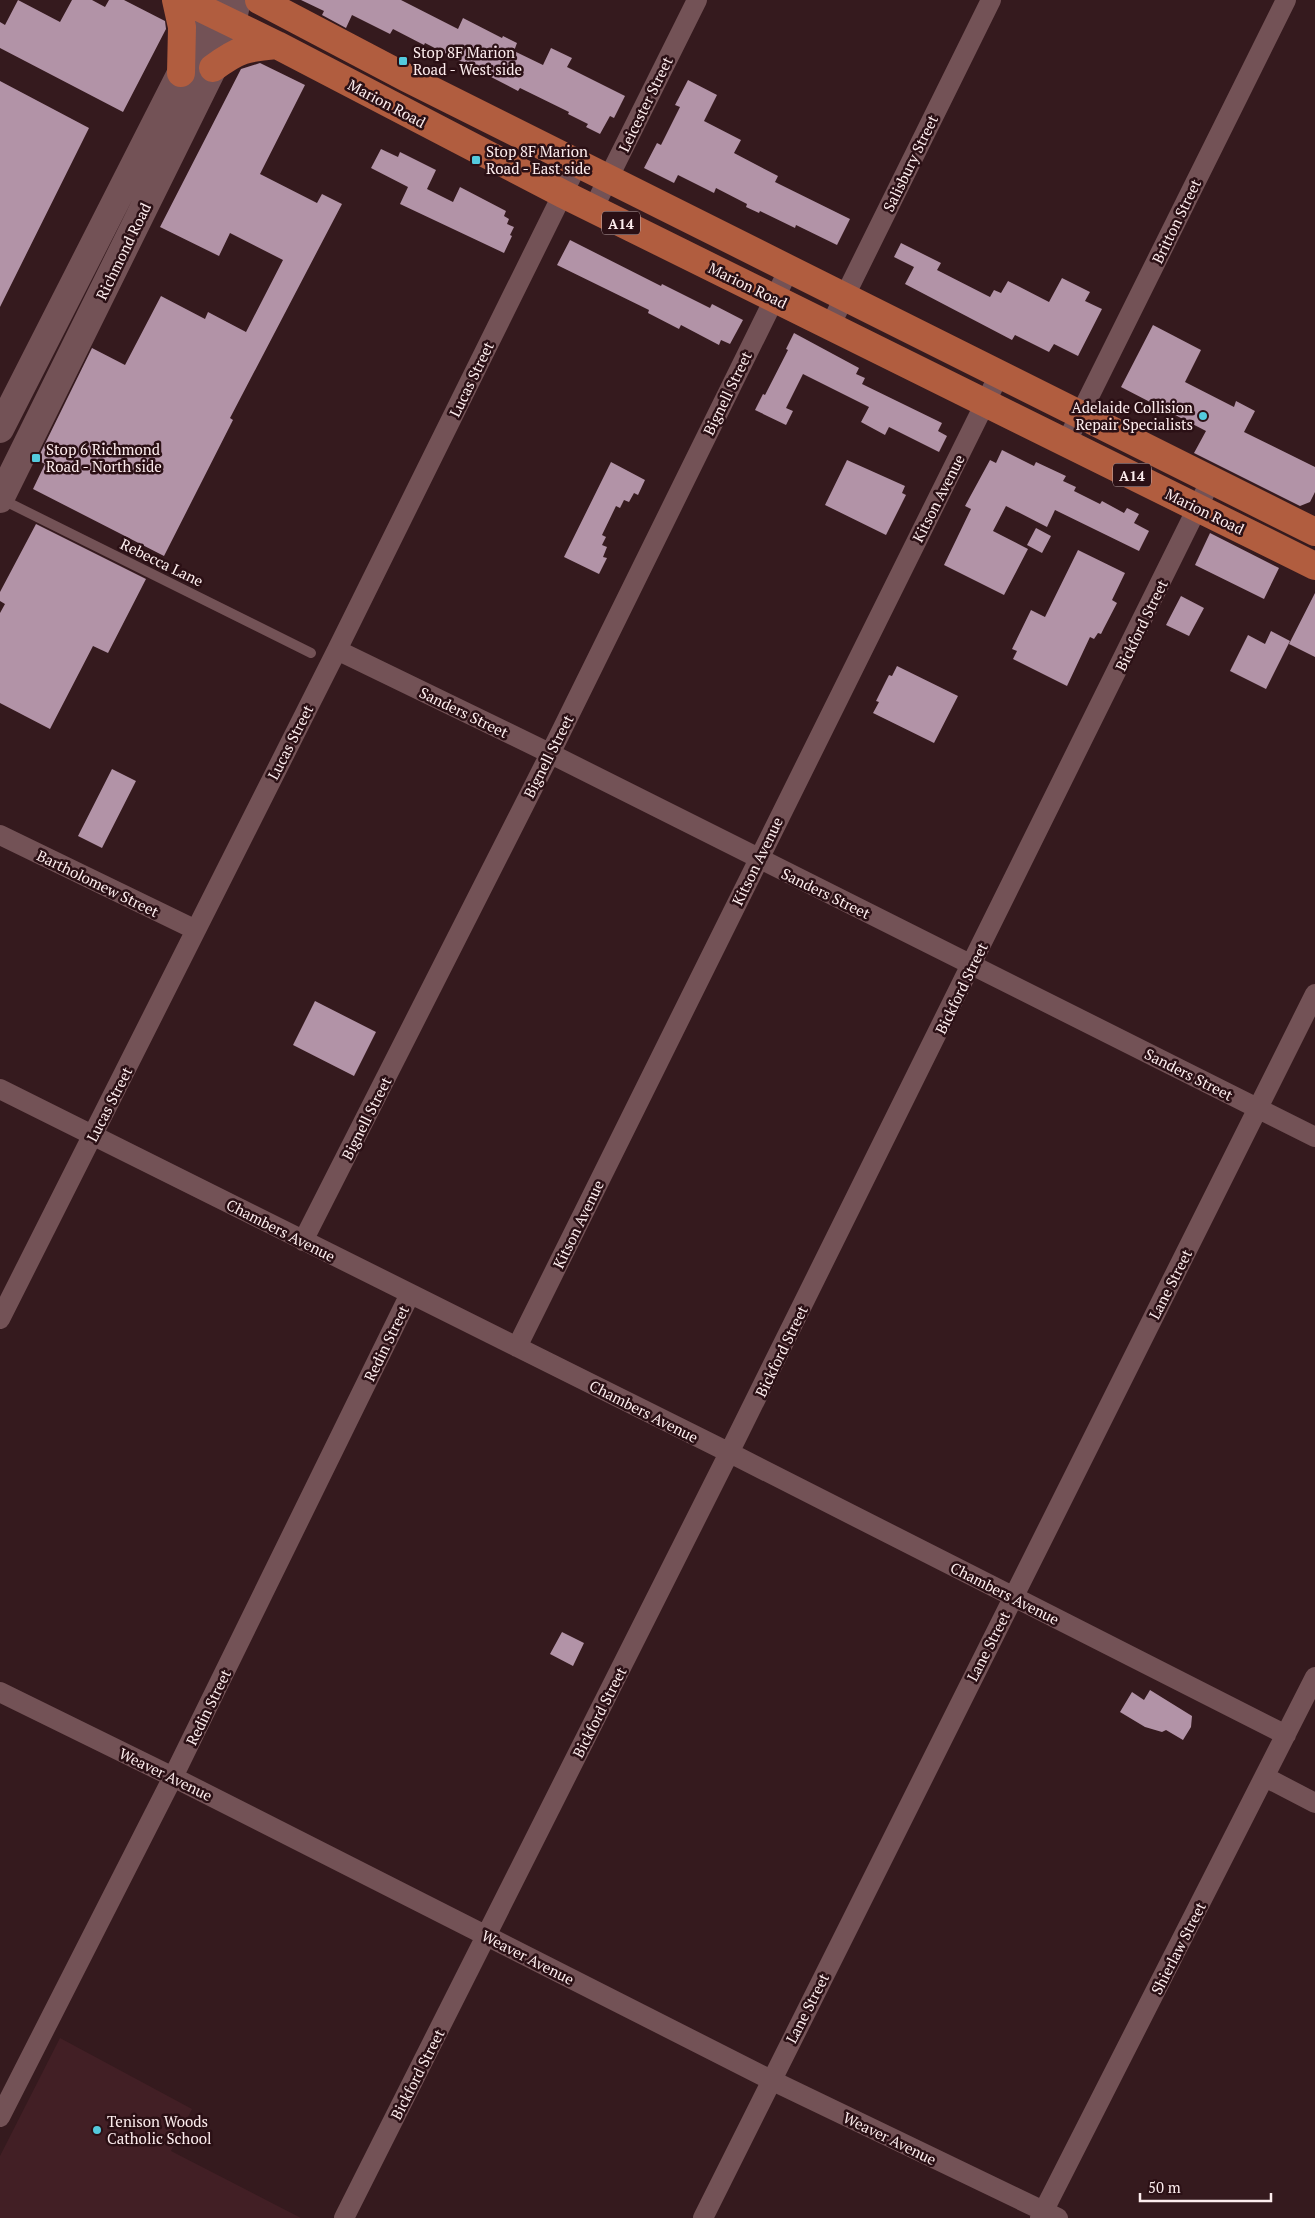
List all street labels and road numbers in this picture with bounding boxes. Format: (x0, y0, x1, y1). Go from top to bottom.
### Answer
street label: Leicester Street (613, 53, 677, 155)
street label: Marion Road (345, 74, 429, 132)
street label: Salisbury Street (878, 111, 942, 215)
street label: Britton Street (1147, 175, 1205, 267)
street label: Richmond Road (91, 199, 155, 303)
road number: A14 (602, 212, 640, 234)
street label: Marion Road (705, 257, 791, 313)
street label: Lucas Street (444, 338, 498, 420)
street label: Bignell Street (698, 347, 756, 438)
street label: Kitson Avenue (907, 451, 969, 545)
road number: A14 (1113, 464, 1151, 486)
street label: Marion Road (1162, 483, 1248, 539)
street label: Rebecca Lane (117, 533, 207, 591)
street label: Bickford Street (1110, 576, 1172, 674)
street label: Sanders Street (416, 682, 512, 742)
street label: Lucas Street (263, 701, 318, 783)
street label: Bignell Street (518, 711, 578, 801)
street label: Kitson Avenue (727, 813, 787, 909)
street label: Bartholomew Street (34, 845, 163, 921)
street label: Sanders Street (778, 863, 874, 923)
street label: Bickford Street (930, 939, 992, 1037)
street label: Sanders Street (1142, 1043, 1237, 1105)
street label: Lucas Street (82, 1063, 137, 1145)
street label: Bignell Street (336, 1073, 396, 1163)
street label: Kitson Avenue (548, 1176, 608, 1272)
street label: Chambers Avenue (223, 1194, 339, 1266)
street label: Lane Street (1144, 1245, 1196, 1322)
street label: Redin Street (359, 1301, 413, 1384)
street label: Bickford Street (750, 1302, 812, 1400)
street label: Chambers Avenue (586, 1375, 702, 1447)
street label: Chambers Avenue (947, 1557, 1063, 1629)
street label: Lane Street (962, 1607, 1014, 1684)
street label: Bickford Street (568, 1663, 631, 1761)
street label: Redin Street (181, 1665, 235, 1748)
street label: Weaver Avenue (116, 1743, 216, 1805)
street label: Shierlaw Street (1146, 1898, 1210, 1998)
street label: Weaver Avenue (478, 1925, 578, 1989)
street label: Lane Street (781, 1969, 833, 2046)
street label: Bickford Street (386, 2025, 449, 2123)
street label: Weaver Avenue (840, 2107, 940, 2169)

